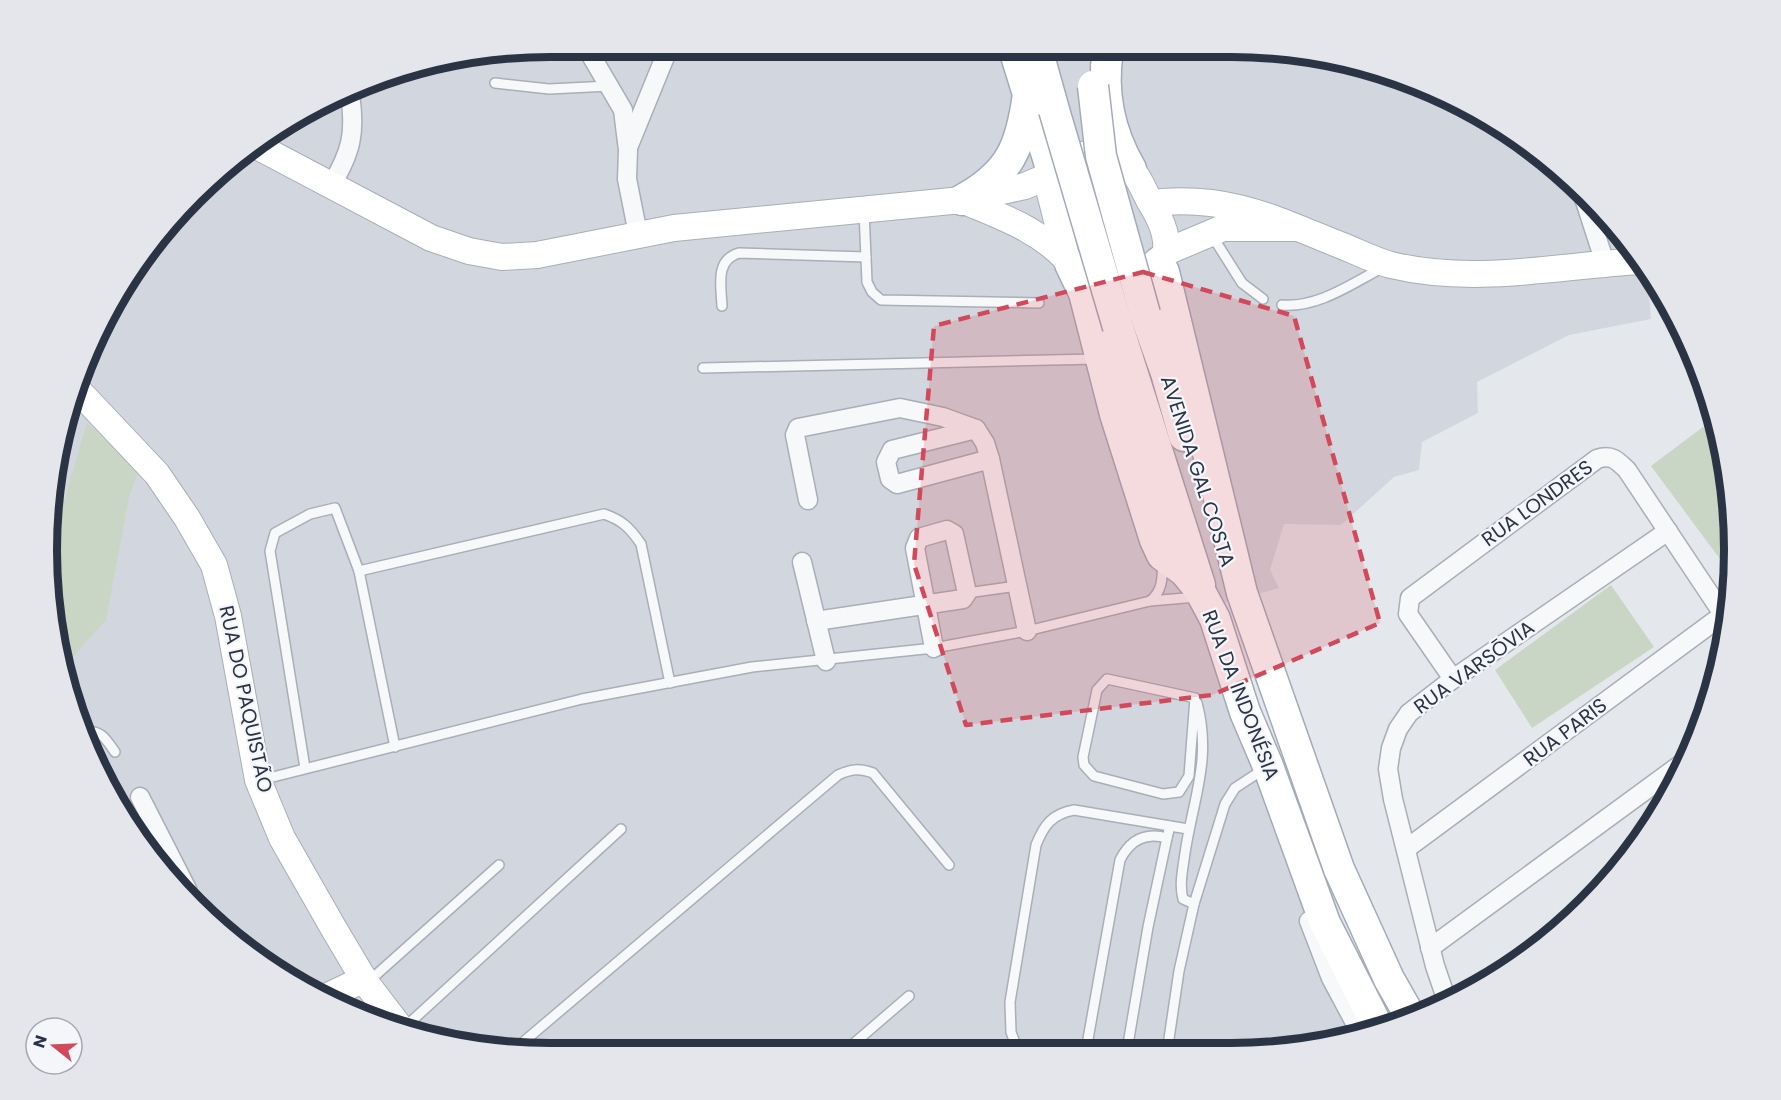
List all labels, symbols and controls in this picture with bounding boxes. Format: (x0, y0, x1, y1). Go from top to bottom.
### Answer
street label: AVENIDA GAL COSTA (1154, 372, 1242, 570)
street label: RUA LONDRES (1476, 453, 1598, 553)
street label: RUA DO PAQUISTÃO (212, 603, 280, 795)
street label: RUA DA INDONÉSIA (1196, 606, 1286, 784)
street label: RUA VARSŌVIA (1408, 614, 1540, 720)
street label: RUA PARIS (1517, 691, 1613, 773)
north arrow (24, 1016, 84, 1076)
text: N (27, 1032, 53, 1051)

